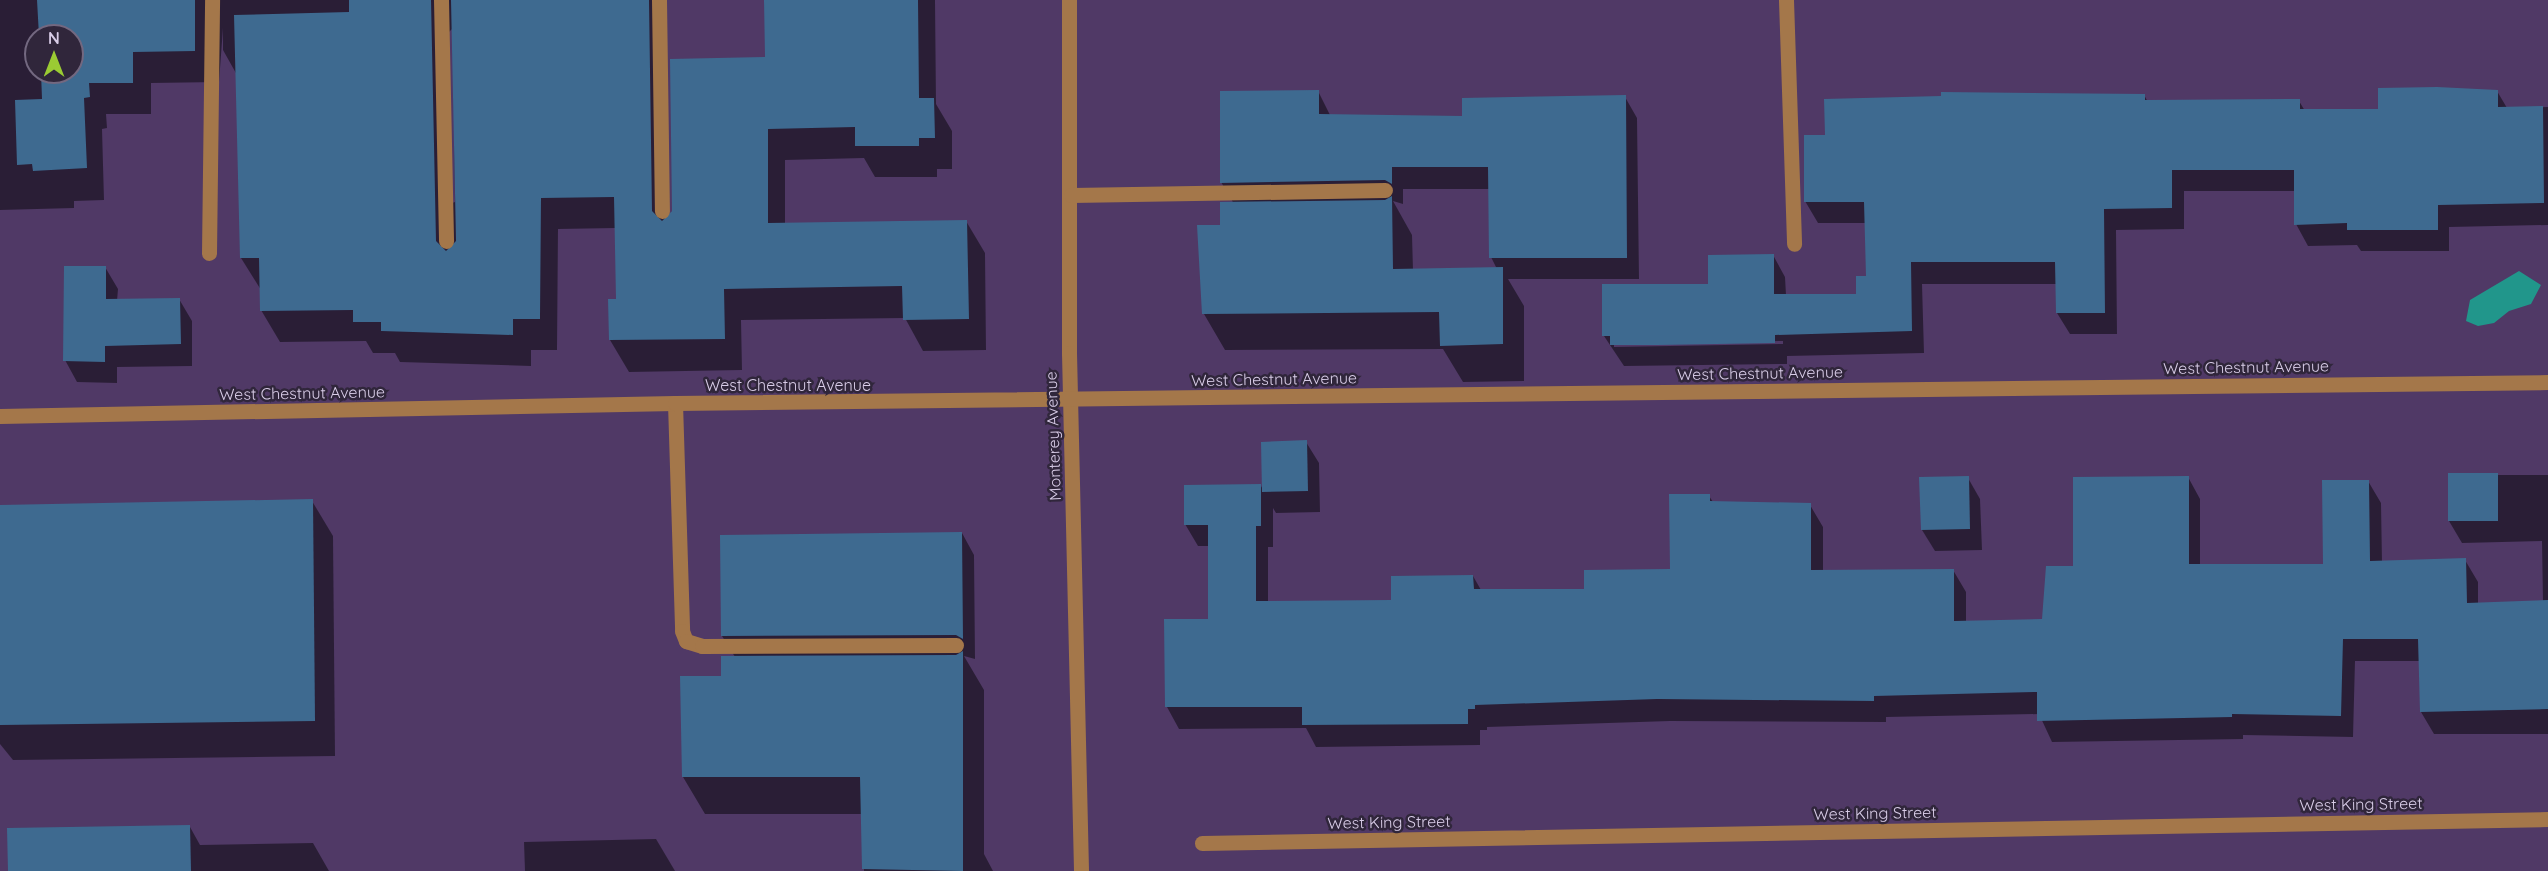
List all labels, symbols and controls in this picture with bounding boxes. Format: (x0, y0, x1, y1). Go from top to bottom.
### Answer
north arrow (24, 24, 84, 84)
text: N (48, 28, 60, 48)
street label: West Chestnut Avenue (2163, 356, 2329, 378)
street label: West Chestnut Avenue (1677, 362, 1843, 384)
street label: West Chestnut Avenue (1191, 368, 1357, 390)
street label: Monterey Avenue (1041, 371, 1065, 501)
street label: West Chestnut Avenue (705, 375, 871, 395)
street label: West Chestnut Avenue (219, 382, 385, 404)
street label: West King Street (2299, 793, 2423, 815)
street label: West King Street (1813, 802, 1937, 824)
street label: West King Street (1327, 811, 1451, 833)

